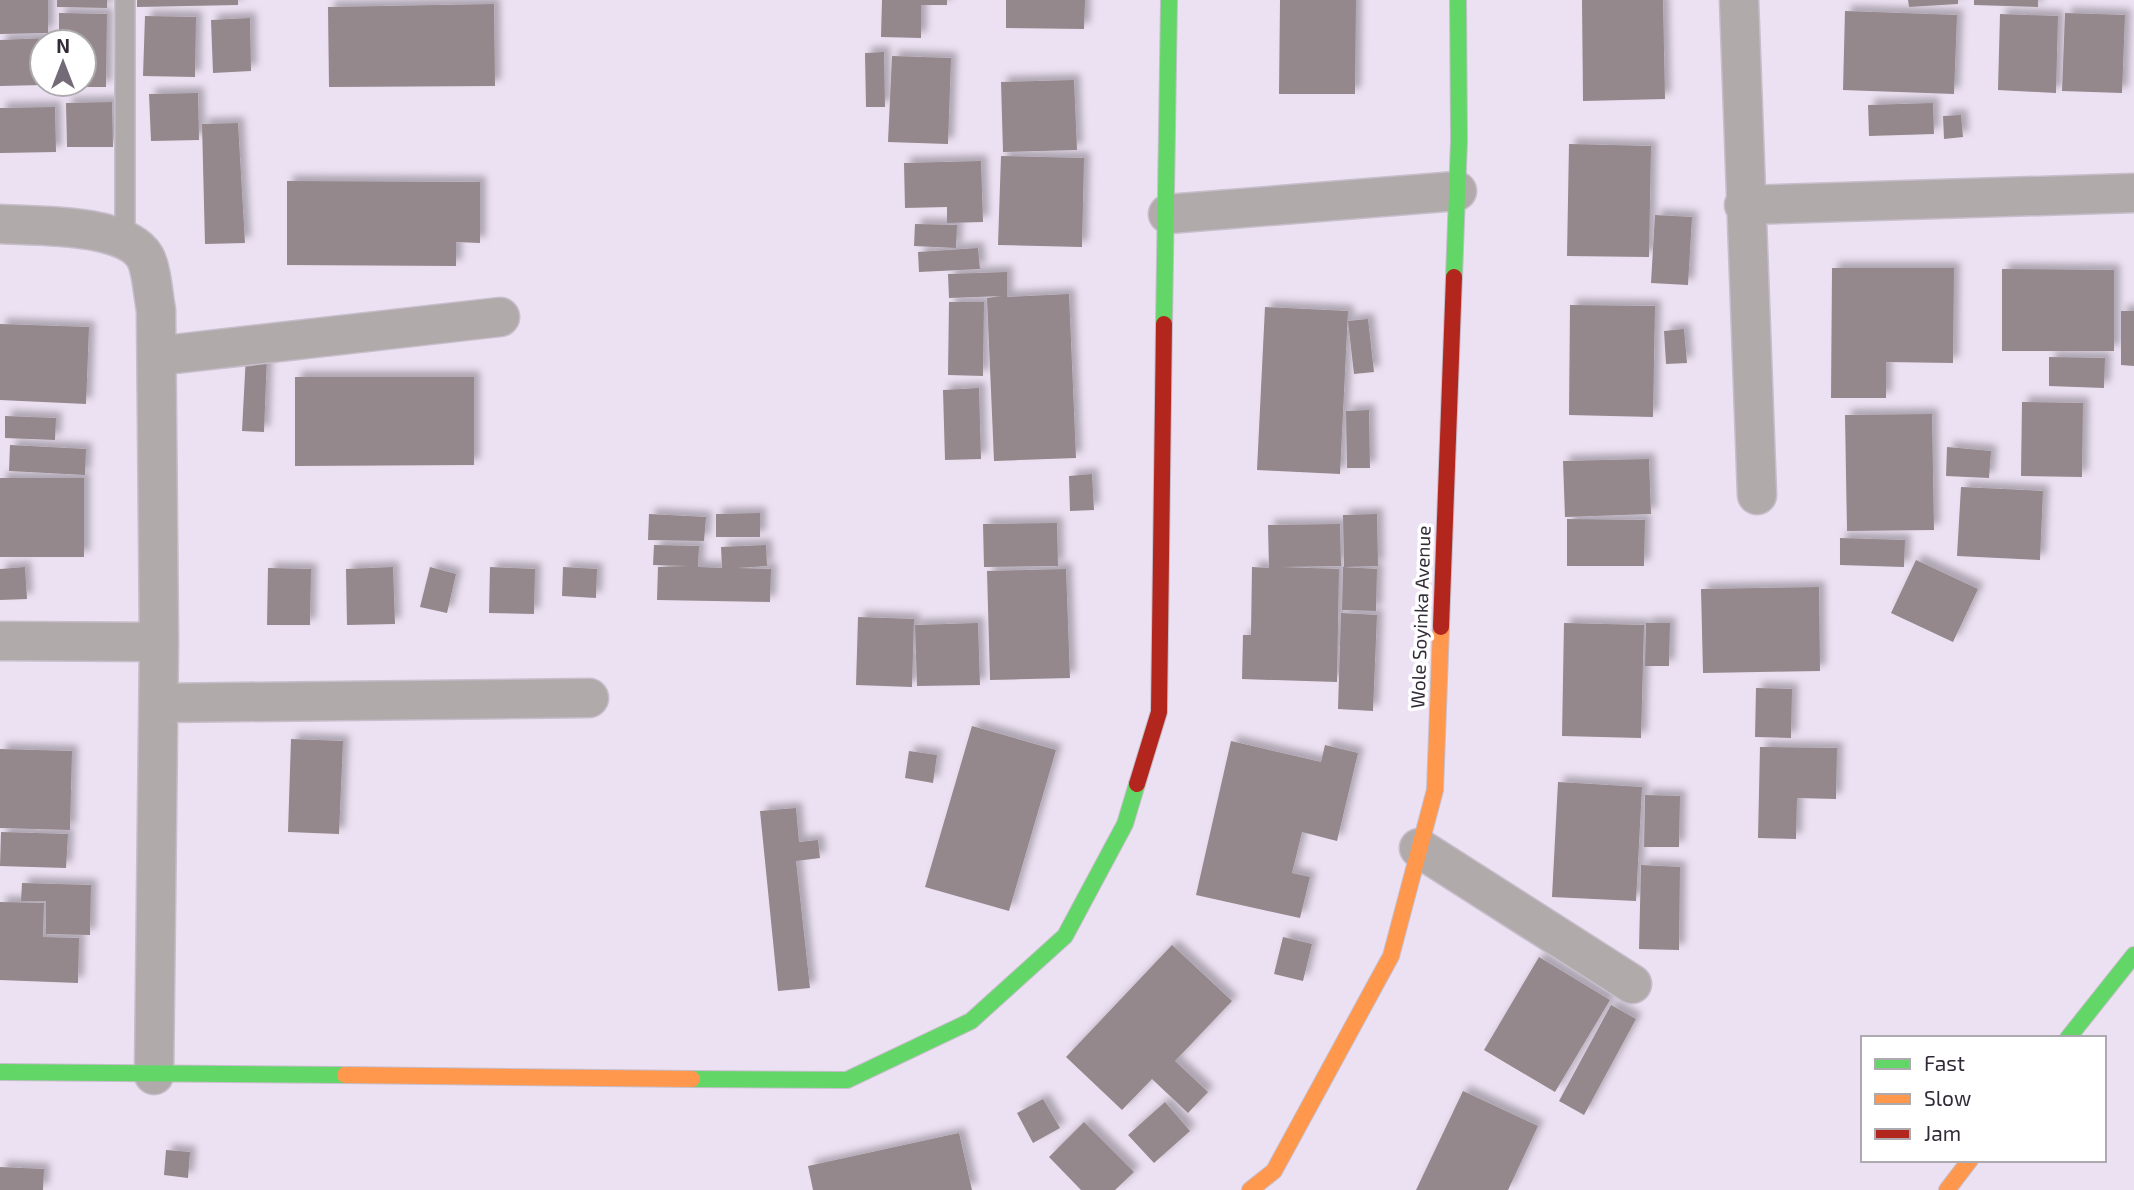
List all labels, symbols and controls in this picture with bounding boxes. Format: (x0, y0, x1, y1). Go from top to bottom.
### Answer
north arrow (28, 28, 98, 98)
text: N (56, 34, 70, 57)
street label: Wole Soyinka Avenue (1405, 525, 1435, 709)
legend (1861, 1036, 2106, 1162)
text: Fast (1924, 1050, 1965, 1075)
text: Slow (1924, 1085, 1971, 1110)
text: Jam (1924, 1120, 1961, 1145)

